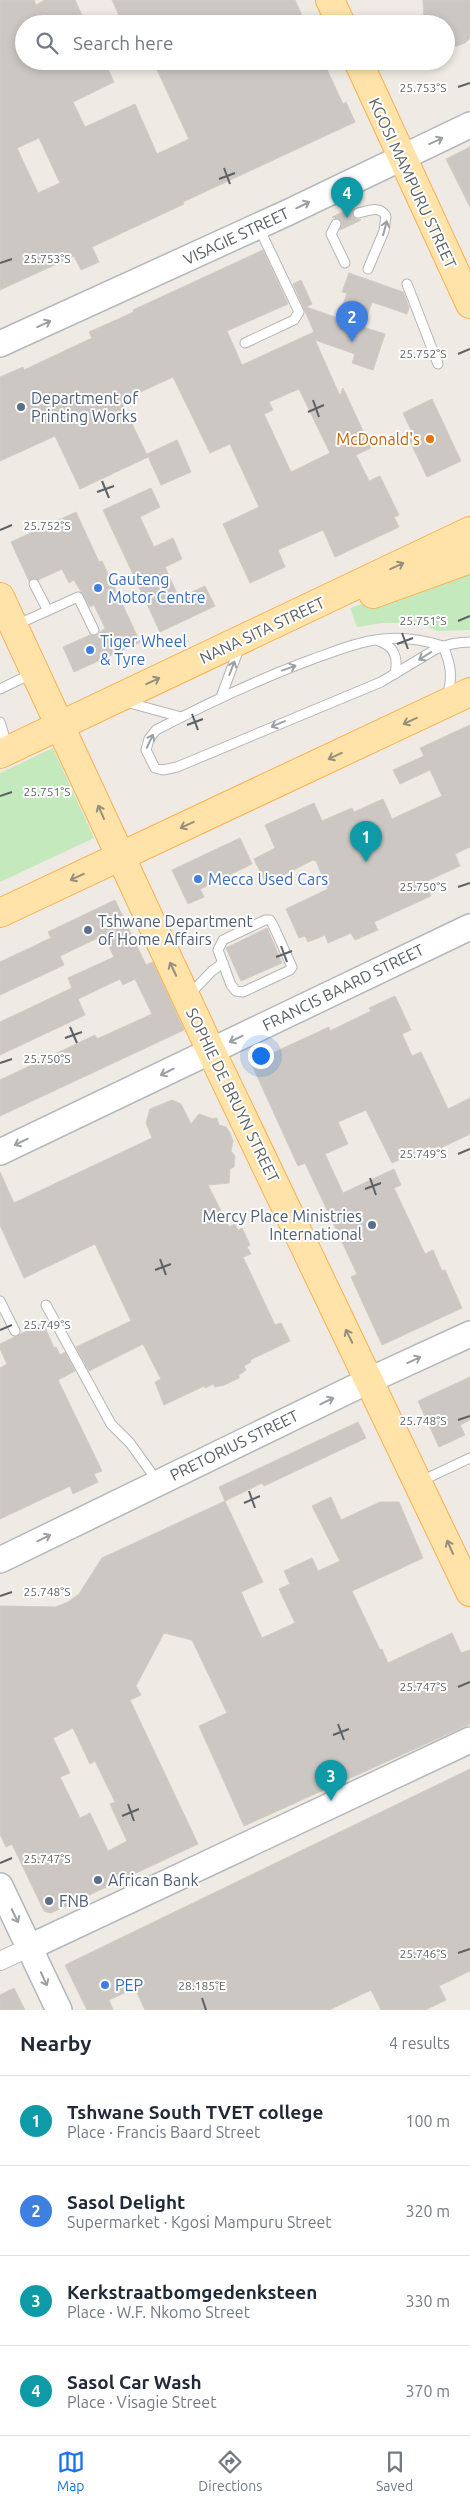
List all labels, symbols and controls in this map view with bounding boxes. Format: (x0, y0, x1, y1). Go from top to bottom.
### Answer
search box (15, 15, 455, 70)
icon: search (33, 29, 61, 57)
text: Search here (73, 32, 173, 54)
text: 25.753°S (400, 81, 446, 94)
street label: KGOSI MAMPURU STREET (366, 95, 460, 271)
one-way arrow (428, 136, 443, 146)
pin: 4 (331, 177, 363, 218)
one-way arrow (295, 200, 310, 209)
street label: VISAGIE STREET (180, 204, 292, 268)
one-way arrow (380, 220, 390, 236)
text: 25.753°S (24, 252, 70, 265)
pin: 2 (336, 301, 368, 342)
one-way arrow (36, 318, 51, 328)
text: 25.752°S (400, 347, 446, 360)
place label: Department of Printing Works (31, 389, 139, 425)
marker: Department of Printing Works (15, 401, 27, 413)
place label: McDonald's (336, 430, 420, 448)
marker: McDonald's (424, 433, 436, 445)
text: 25.752°S (24, 519, 70, 532)
one-way arrow (389, 561, 404, 571)
place label: Gauteng Motor Centre (108, 570, 206, 606)
marker: Gauteng Motor Centre (92, 582, 104, 594)
street label: NANA SITA STREET (197, 593, 328, 667)
text: 25.751°S (400, 614, 446, 627)
place label: Tiger Wheel & Tyre (100, 632, 187, 668)
marker: Tiger Wheel & Tyre (84, 644, 96, 656)
one-way arrow (418, 651, 432, 661)
one-way arrow (228, 661, 237, 676)
one-way arrow (281, 663, 296, 672)
one-way arrow (145, 676, 160, 686)
one-way arrow (403, 716, 418, 726)
one-way arrow (271, 720, 286, 730)
one-way arrow (146, 734, 156, 749)
one-way arrow (328, 752, 343, 761)
text: 25.751°S (24, 785, 70, 798)
one-way arrow (95, 804, 105, 819)
one-way arrow (180, 820, 195, 830)
pin: 1 (350, 821, 382, 862)
place label: Mecca Used Cars (208, 870, 328, 888)
one-way arrow (70, 873, 85, 882)
marker: Mecca Used Cars (192, 873, 204, 885)
text: 25.750°S (400, 880, 446, 893)
place label: Tshwane Department of Home Affairs (98, 912, 253, 948)
marker: Tshwane Department of Home Affairs (82, 924, 94, 936)
street label: FRANCIS BAARD STREET (259, 940, 427, 1034)
one-way arrow (168, 961, 178, 976)
street label: SOPHIE DE BRUYN STREET (183, 1005, 283, 1185)
one-way arrow (229, 1035, 244, 1044)
your location (248, 1043, 274, 1069)
text: 25.750°S (24, 1052, 70, 1065)
one-way arrow (160, 1068, 175, 1077)
one-way arrow (14, 1138, 29, 1147)
text: 25.749°S (400, 1147, 446, 1160)
place label: Mercy Place Ministries International (203, 1207, 362, 1243)
marker: Mercy Place Ministries International (366, 1219, 378, 1231)
text: 25.749°S (24, 1318, 70, 1331)
one-way arrow (344, 1329, 353, 1344)
one-way arrow (407, 1354, 422, 1364)
one-way arrow (319, 1396, 334, 1405)
street label: PRETORIUS STREET (167, 1406, 301, 1484)
text: 25.748°S (400, 1414, 446, 1427)
one-way arrow (36, 1533, 51, 1542)
one-way arrow (445, 1540, 455, 1555)
text: 25.748°S (24, 1585, 70, 1598)
text: 25.747°S (400, 1680, 446, 1693)
pin: 3 (315, 1760, 347, 1801)
text: 25.747°S (24, 1852, 70, 1865)
place label: African Bank (108, 1871, 198, 1889)
marker: African Bank (92, 1874, 104, 1886)
place label: FNB (59, 1892, 89, 1910)
marker: FNB (43, 1895, 55, 1907)
one-way arrow (10, 1909, 20, 1924)
text: 25.746°S (400, 1947, 446, 1960)
one-way arrow (40, 1971, 50, 1986)
place label: PEP (115, 1976, 143, 1994)
marker: PEP (99, 1979, 111, 1991)
text: 28.185°E (178, 1979, 226, 1992)
text: Nearby (20, 2031, 91, 2055)
text: 4 results (389, 2034, 450, 2052)
text: Tshwane South TVET college (67, 2101, 323, 2123)
text: 1 (31, 2112, 41, 2130)
text: 100 m (405, 2112, 450, 2130)
text: Place · Francis Baard Street (67, 2123, 260, 2141)
text: Sasol Delight (67, 2191, 185, 2213)
text: 2 (31, 2202, 41, 2220)
text: 320 m (405, 2202, 450, 2220)
text: Supermarket · Kgosi Mampuru Street (67, 2213, 332, 2231)
text: Kerkstraatbomgedenksteen (67, 2281, 317, 2303)
text: 3 (31, 2292, 41, 2310)
text: 330 m (405, 2292, 450, 2310)
text: Place · W.F. Nkomo Street (67, 2303, 250, 2321)
text: Sasol Car Wash (67, 2371, 202, 2393)
text: 4 (31, 2382, 41, 2400)
text: 370 m (405, 2382, 450, 2400)
text: Place · Visagie Street (67, 2393, 217, 2411)
tab: Map (57, 2448, 85, 2494)
tab: Directions (198, 2448, 262, 2494)
tab: Saved (376, 2448, 413, 2494)

